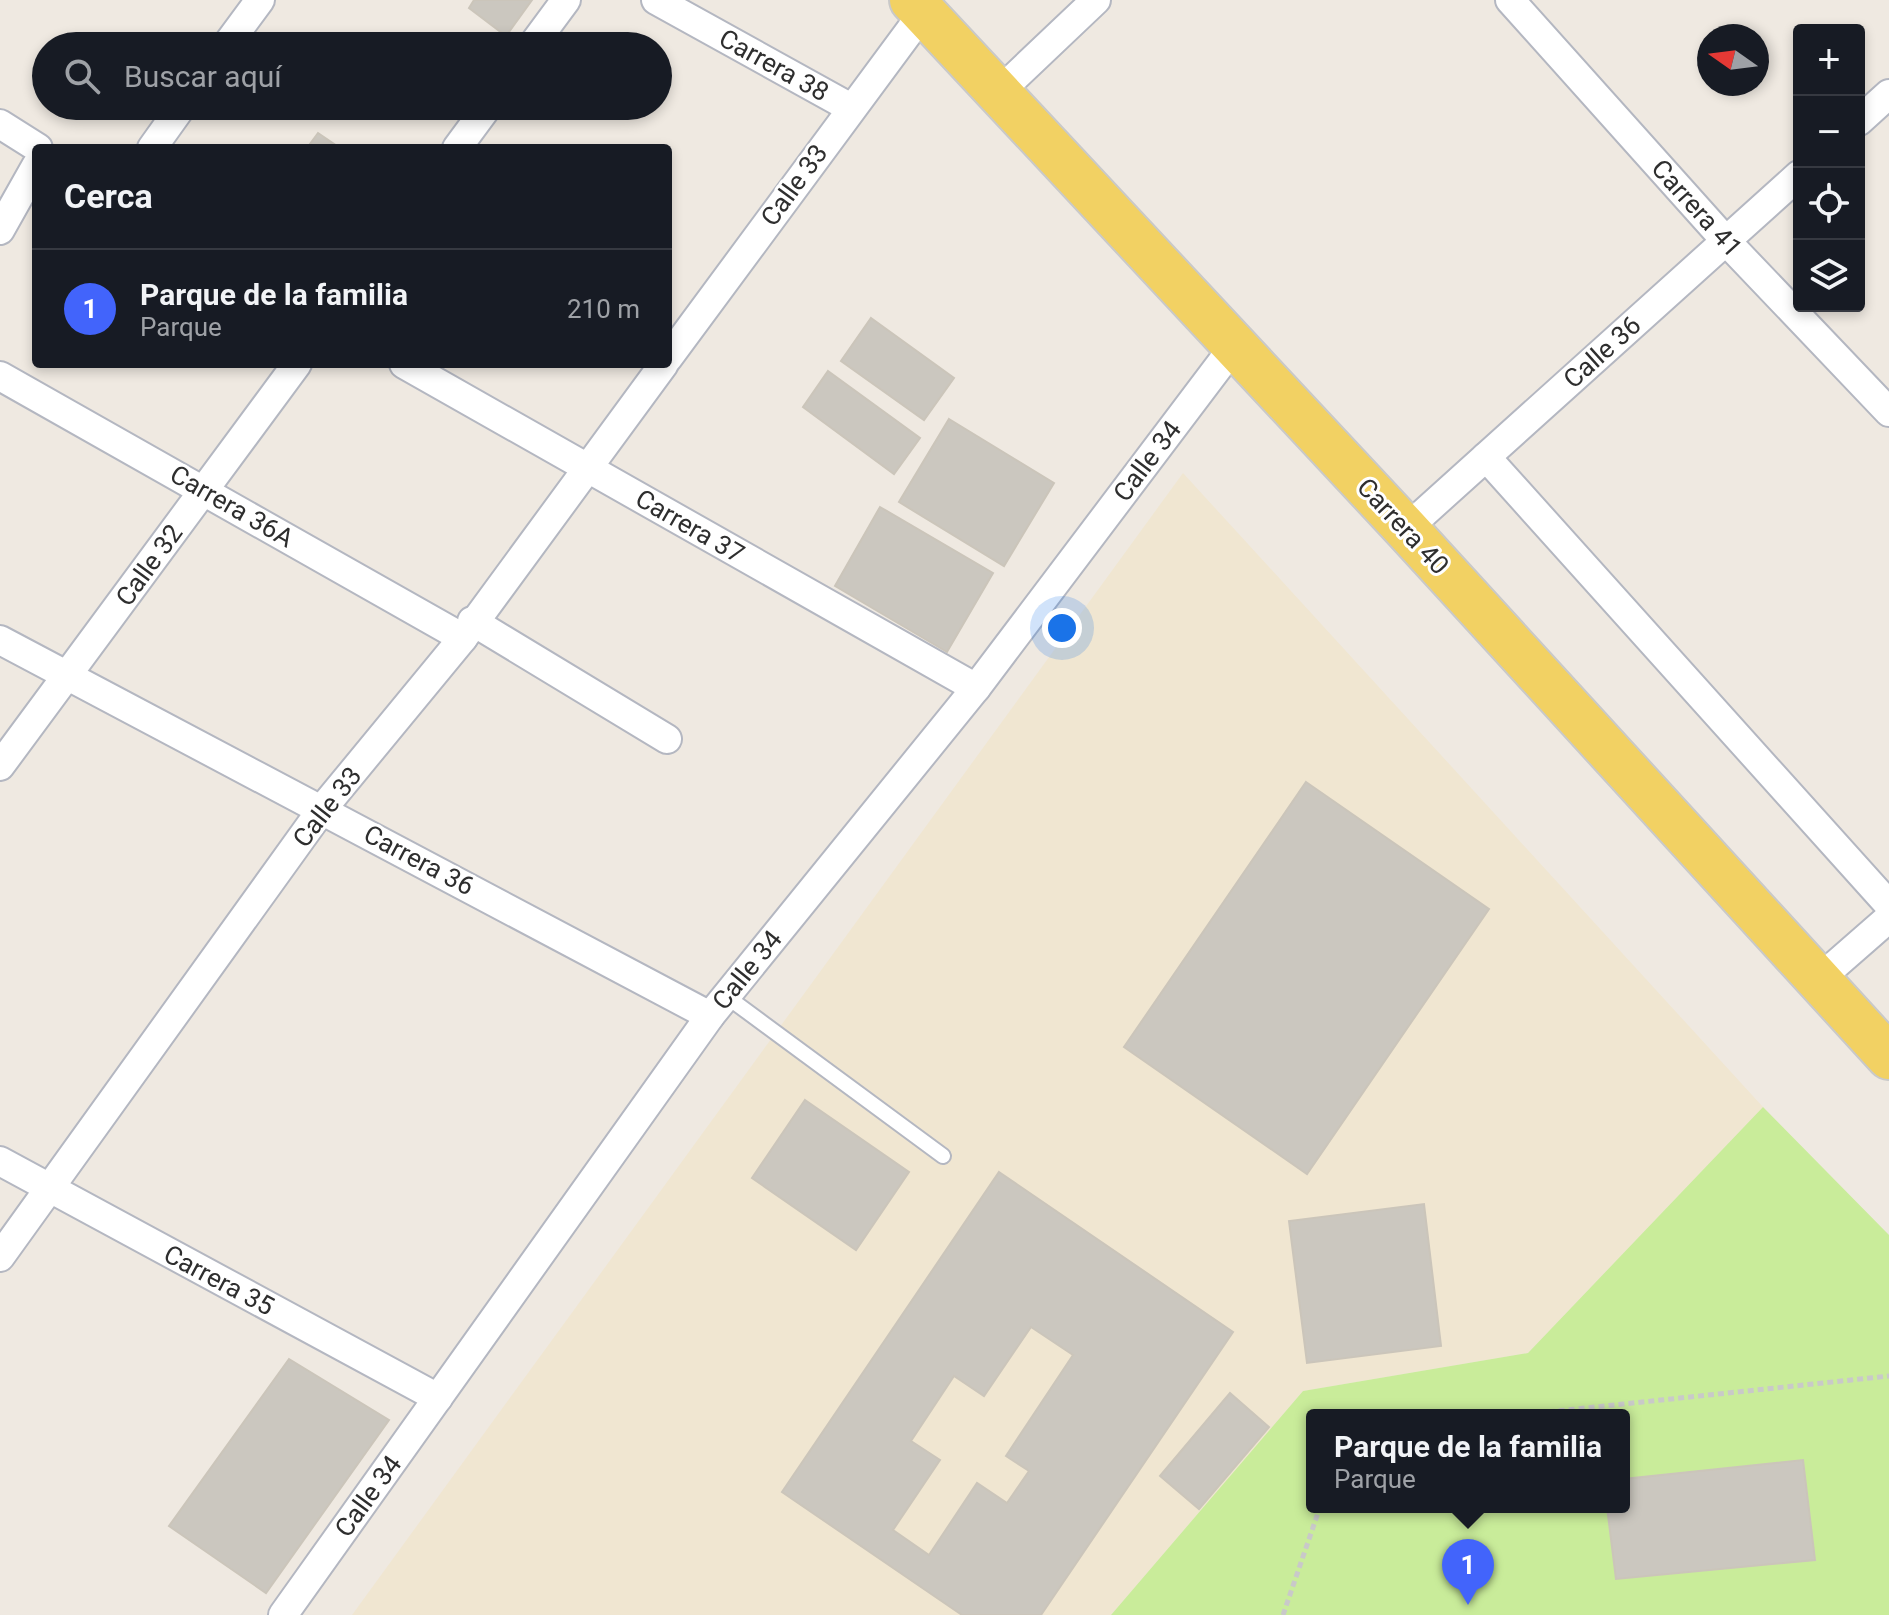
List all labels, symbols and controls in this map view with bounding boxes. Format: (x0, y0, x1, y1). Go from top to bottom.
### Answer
street label: Carrera 38 (714, 23, 834, 107)
north arrow (1697, 24, 1769, 96)
map controls (1793, 24, 1865, 312)
button: + (1793, 24, 1865, 96)
search box (32, 32, 672, 120)
icon: search (60, 54, 104, 98)
text: Buscar aquí (124, 59, 282, 94)
button: − (1793, 96, 1865, 168)
street label: Calle 33 (754, 138, 834, 232)
street label: Carrera 41 (1646, 153, 1748, 263)
button: locate (1793, 168, 1865, 240)
text: Cerca (64, 176, 153, 216)
button: layers (1793, 240, 1865, 312)
text: Parque de la familia (140, 277, 408, 312)
text: 1 (83, 294, 97, 324)
text: 210 m (567, 294, 640, 324)
street label: Calle 36 (1557, 310, 1647, 394)
text: Parque (140, 312, 222, 342)
street label: Calle 34 (1107, 414, 1187, 507)
street label: Carrera 36A (165, 459, 299, 553)
street label: Carrera 40 (1351, 472, 1455, 580)
street label: Carrera 37 (630, 483, 750, 569)
street label: Calle 32 (109, 518, 189, 612)
your location (1042, 608, 1082, 648)
street label: Calle 33 (286, 761, 368, 853)
street label: Carrera 36 (359, 819, 479, 901)
street label: Calle 34 (706, 924, 788, 1016)
street label: Carrera 35 (159, 1239, 279, 1321)
popup (1306, 1409, 1630, 1513)
text: Parque de la familia (1334, 1429, 1602, 1464)
street label: Calle 34 (328, 1449, 408, 1543)
text: Parque (1334, 1464, 1416, 1494)
pin: 1 (1442, 1539, 1494, 1605)

